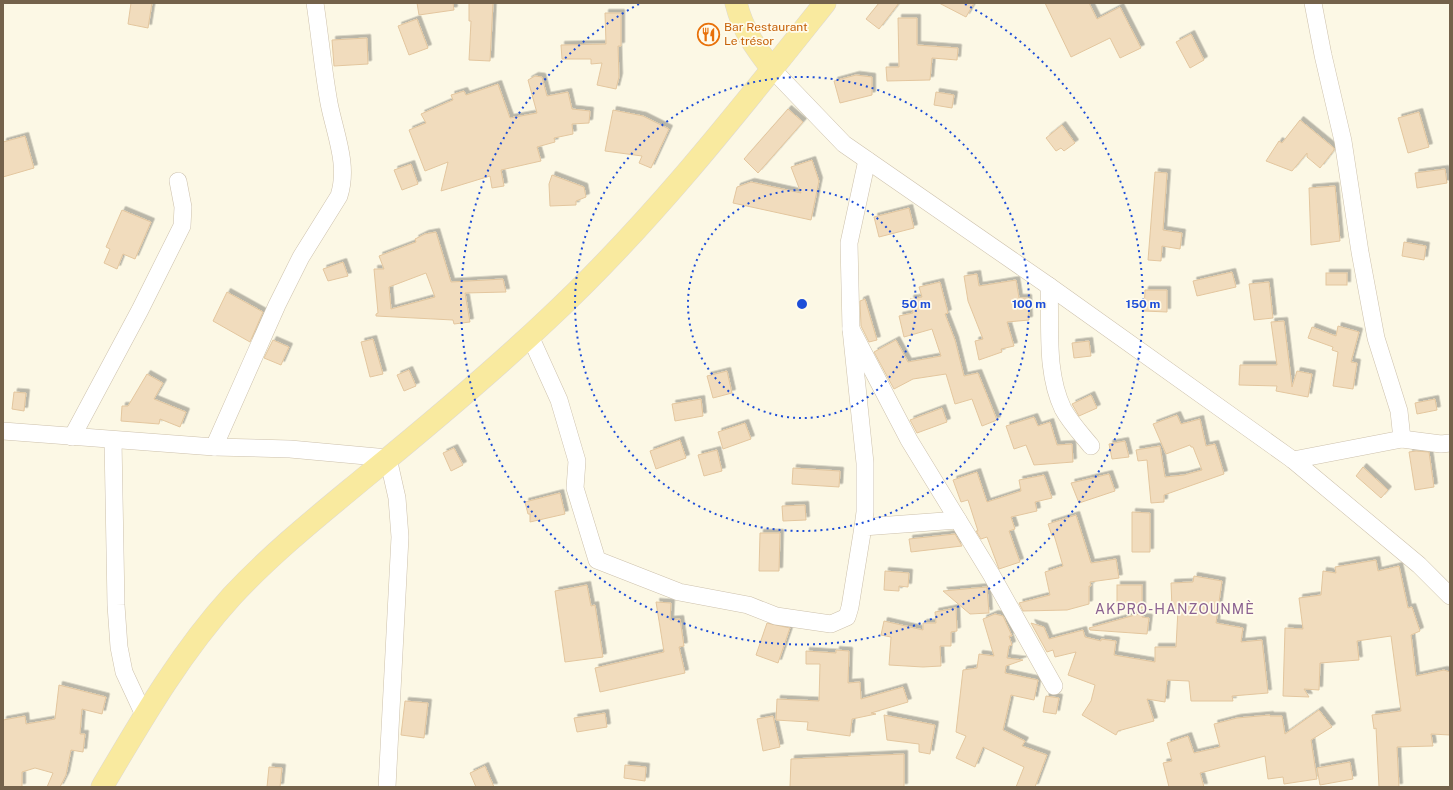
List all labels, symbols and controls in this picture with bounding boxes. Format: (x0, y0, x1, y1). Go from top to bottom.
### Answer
place label: Bar Restaurant Le trésor (724, 20, 808, 48)
restaurant icon: Bar Restaurant Le trésor (695, 21, 721, 47)
centre of rings (795, 297, 809, 311)
text: 50 m (901, 297, 931, 311)
text: 100 m (1012, 297, 1046, 311)
text: 150 m (1126, 297, 1160, 311)
district label: AKPRO-HANZOUNMÈ (1095, 600, 1255, 617)

